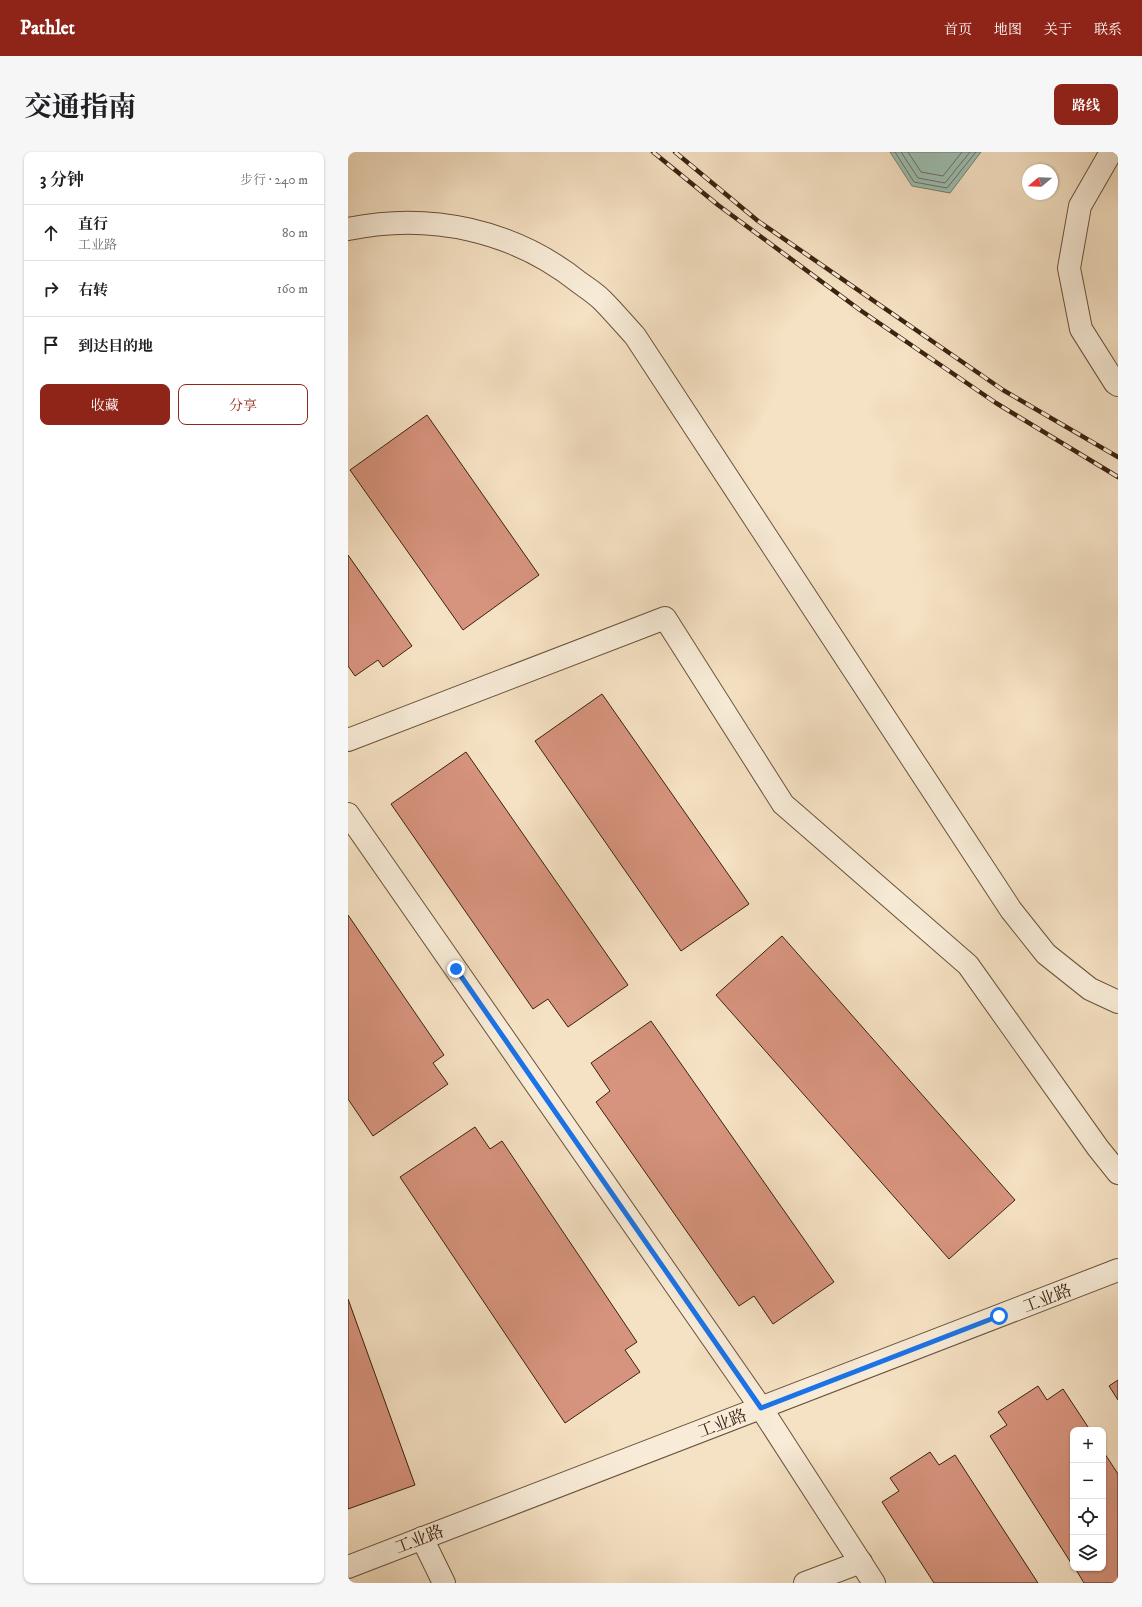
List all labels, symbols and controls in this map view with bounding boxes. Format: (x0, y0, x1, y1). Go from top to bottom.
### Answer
text: Pathlet (20, 17, 75, 40)
text: 首页 (944, 21, 972, 39)
text: 地图 (994, 21, 1022, 39)
text: 关于 (1044, 21, 1072, 39)
text: 联系 (1094, 21, 1122, 39)
button: 路线 (1054, 84, 1118, 125)
text: 交通指南 (24, 90, 136, 125)
north arrow (1022, 164, 1058, 200)
text: 3 分钟 (40, 169, 84, 191)
text: 步行 · 240 m (240, 172, 308, 188)
text: 直行 (78, 215, 108, 234)
icon: ahead (40, 222, 62, 244)
text: 80 m (282, 225, 308, 241)
text: 工业路 (78, 237, 117, 253)
icon: right (40, 278, 62, 300)
text: 右转 (78, 281, 108, 300)
text: 160 m (277, 281, 308, 297)
icon: arrive (40, 334, 62, 356)
text: 到达目的地 (78, 337, 153, 356)
button: 收藏 (40, 384, 170, 425)
button: 分享 (178, 384, 308, 425)
route end (447, 960, 465, 978)
street label: 工业路 (1020, 1280, 1075, 1318)
route start (990, 1307, 1008, 1325)
street label: 工业路 (695, 1405, 750, 1443)
map controls (1070, 1427, 1106, 1571)
button: + (1070, 1427, 1106, 1463)
button: − (1070, 1463, 1106, 1499)
button: locate (1070, 1499, 1106, 1535)
street label: 工业路 (392, 1521, 447, 1559)
button: layers (1070, 1535, 1106, 1571)

